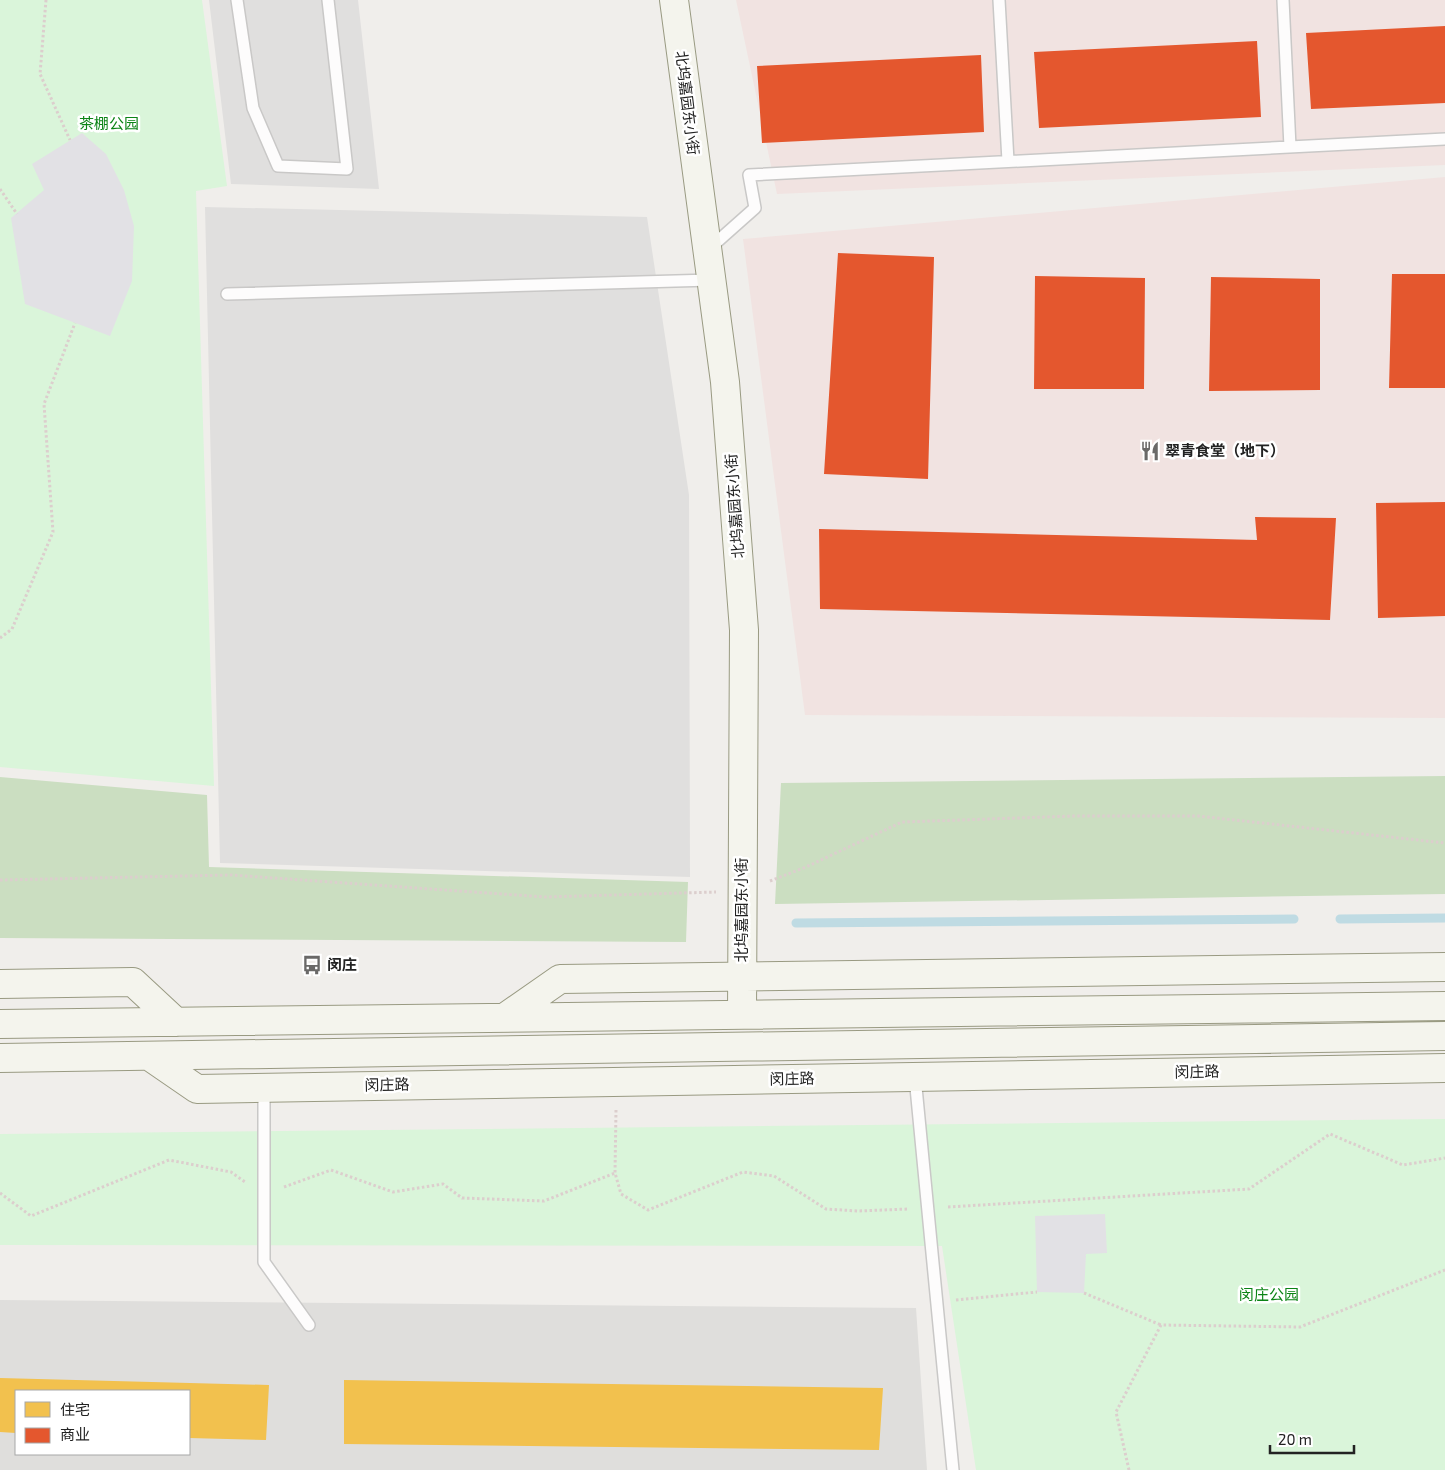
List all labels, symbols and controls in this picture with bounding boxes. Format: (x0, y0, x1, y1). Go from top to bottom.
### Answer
street label: 北坞嘉园东小街 (673, 50, 703, 156)
park label: 茶棚公园 (79, 114, 139, 132)
restaurant icon: 翠青食堂（地下） (1139, 440, 1161, 462)
place label: 翠青食堂（地下） (1165, 441, 1285, 459)
street label: 北坞嘉园东小街 (721, 453, 747, 559)
street label: 北坞嘉园东小街 (732, 857, 750, 963)
bus stop icon: 闵庄 (301, 954, 323, 976)
place label: 闵庄 (327, 955, 357, 973)
street label: 闵庄路 (1174, 1062, 1220, 1080)
street label: 闵庄路 (769, 1069, 815, 1087)
street label: 闵庄路 (364, 1075, 410, 1093)
park label: 闵庄公园 (1239, 1285, 1299, 1303)
legend (15, 1390, 190, 1455)
text: 住宅 (60, 1400, 90, 1418)
scale bar (1270, 1422, 1354, 1454)
text: 商业 (60, 1425, 90, 1443)
text: 20 m (1278, 1430, 1312, 1448)

